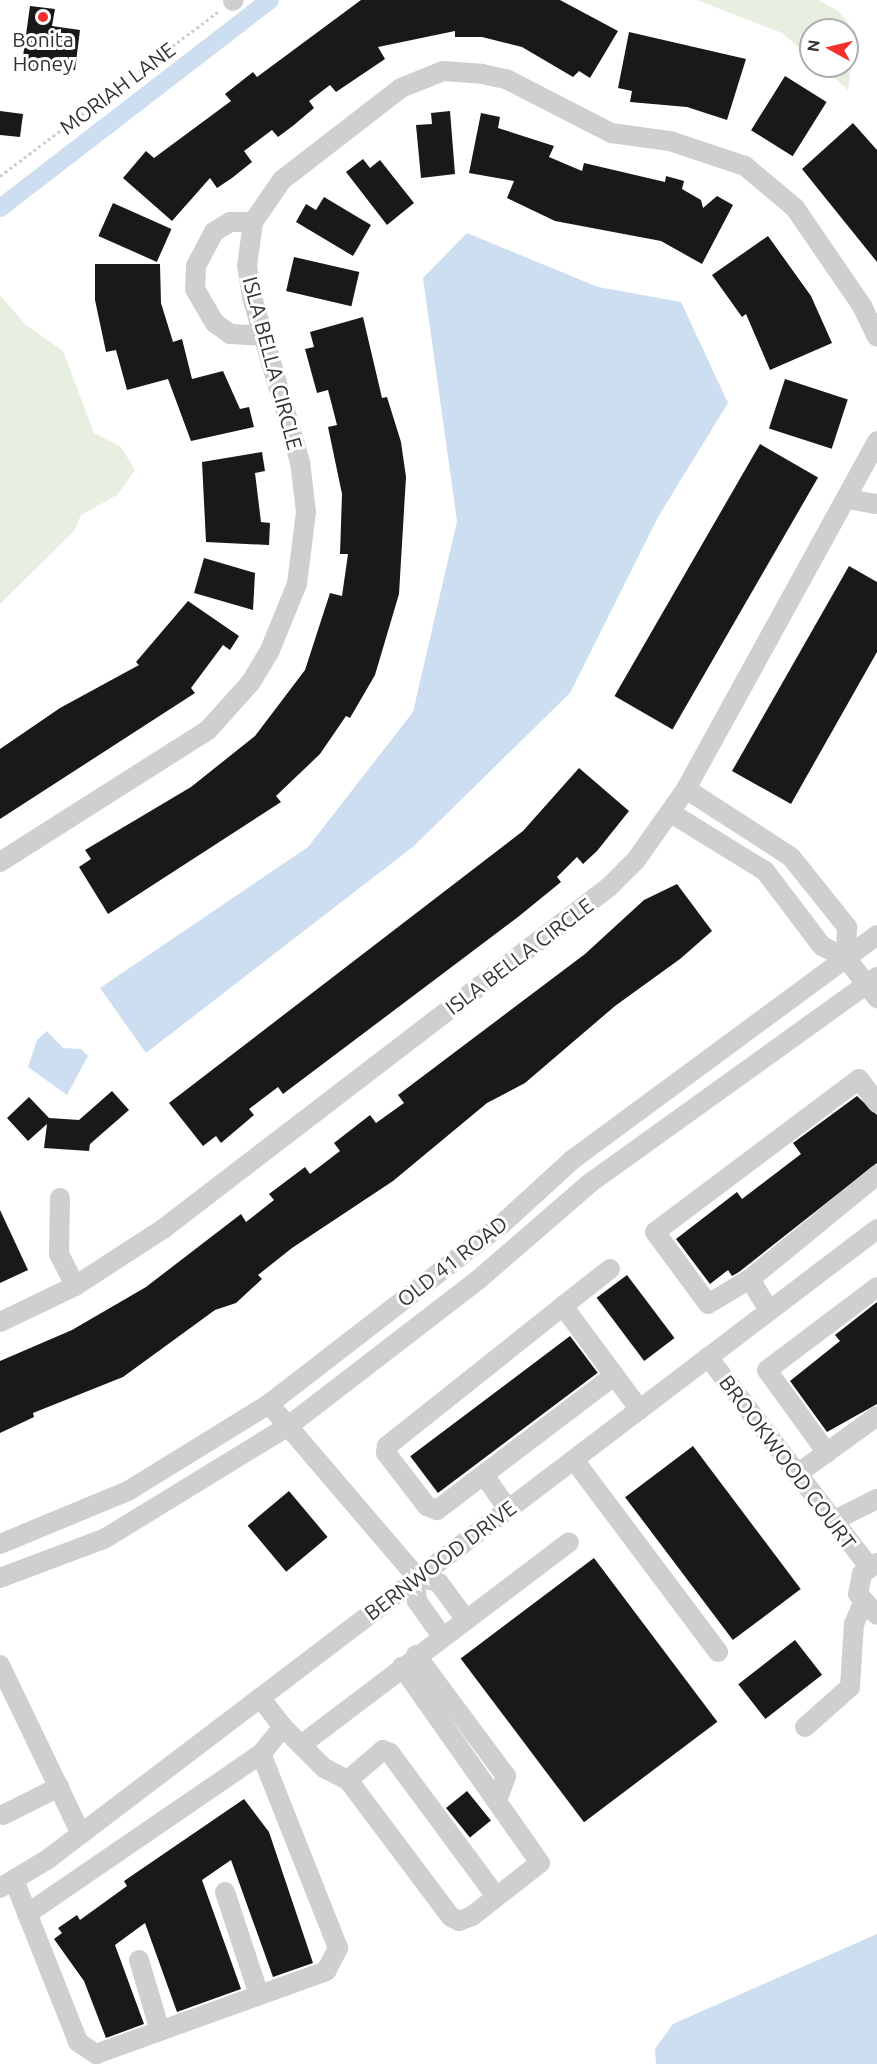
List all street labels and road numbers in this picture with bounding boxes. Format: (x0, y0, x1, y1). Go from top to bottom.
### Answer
street label: MORIAH LANE (54, 36, 180, 140)
street label: ISLA BELLA CIRCLE (238, 274, 308, 452)
street label: ISLA BELLA CIRCLE (440, 892, 598, 1020)
street label: OLD 41 ROAD (392, 1210, 512, 1312)
street label: BROOKWOOD COURT (714, 1370, 862, 1554)
street label: BERNWOOD DRIVE (359, 1495, 521, 1625)

